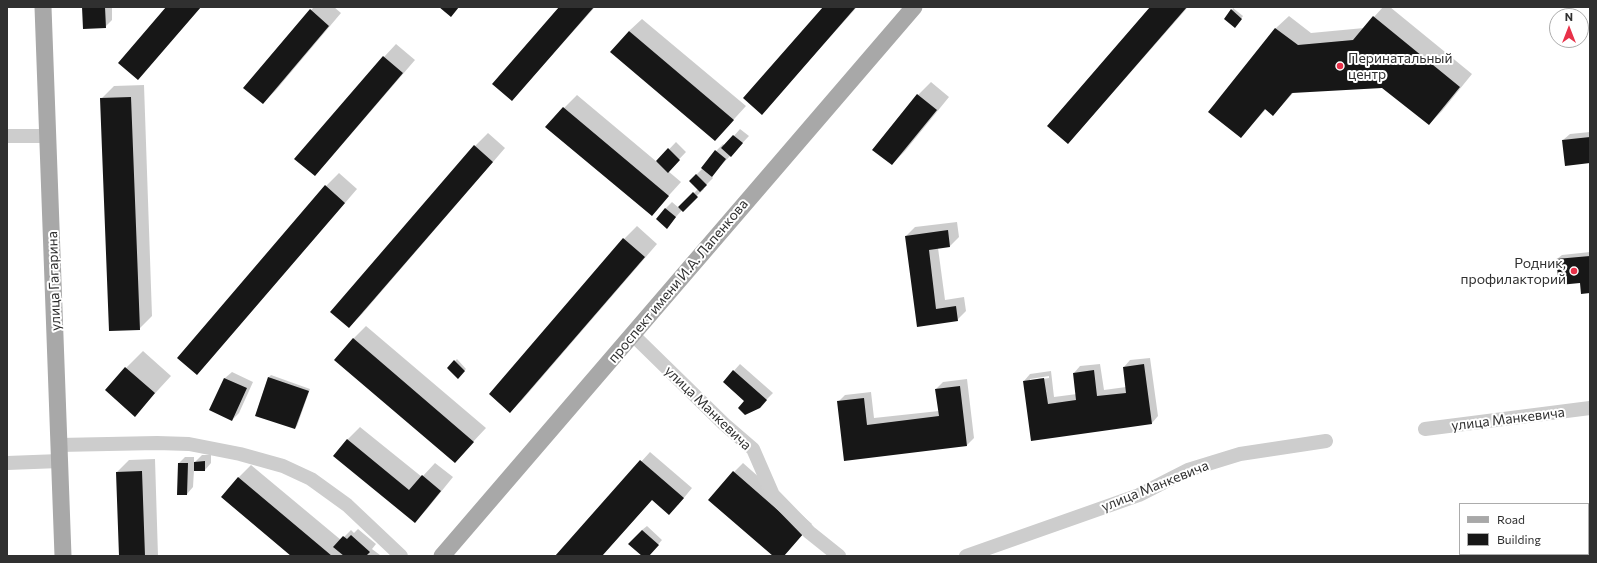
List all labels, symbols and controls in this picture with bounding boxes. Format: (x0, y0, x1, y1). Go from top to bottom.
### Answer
north arrow (1549, 8, 1589, 48)
text: N (1565, 10, 1573, 23)
place label: Перинатальный центр (1348, 50, 1453, 82)
marker: Перинатальный центр (1335, 61, 1345, 71)
street label: проспект имени И.А. Лапенкова (605, 196, 751, 366)
street label: улица Гагарина (44, 231, 64, 331)
place label: Родник, профилакторий (1460, 255, 1566, 288)
marker: Родник, профилакторий (1569, 266, 1579, 276)
street label: улица Манкевича (661, 362, 755, 454)
street label: улица Манкевича (1450, 404, 1566, 434)
street label: улица Манкевича (1099, 457, 1211, 515)
legend (1459, 503, 1589, 555)
text: Road (1497, 512, 1525, 526)
text: Building (1497, 532, 1541, 546)

